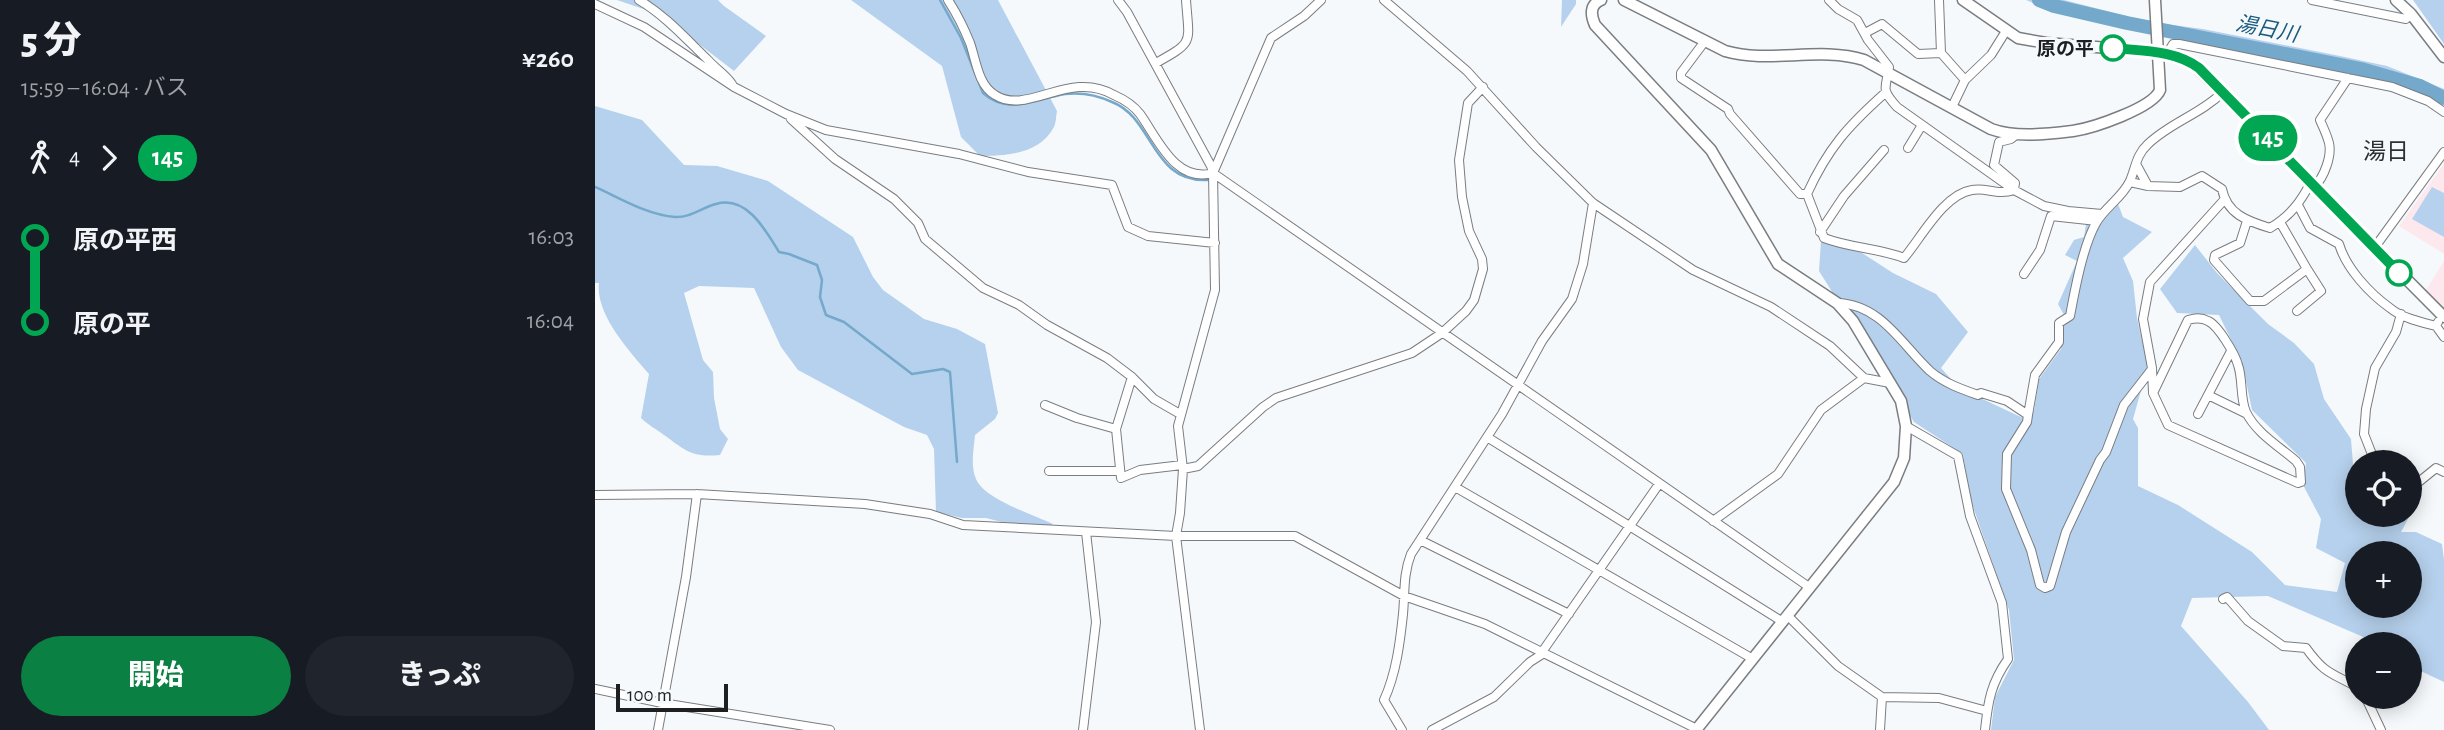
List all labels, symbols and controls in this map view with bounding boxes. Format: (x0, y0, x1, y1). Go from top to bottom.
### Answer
water label: 湯日川 (2234, 12, 2302, 46)
text: 5 分 (21, 23, 81, 61)
marker: 原の平 (2100, 35, 2126, 61)
place label: 原の平 (2037, 40, 2094, 59)
text: ¥260 (522, 46, 574, 72)
text: 15:59 – 16:04 · バス (21, 77, 189, 100)
line badge: 145 (2228, 115, 2308, 161)
text: 145 (2252, 126, 2284, 150)
icon: walk (21, 139, 59, 177)
icon: forward (90, 139, 128, 177)
district label: 湯日 (2363, 140, 2409, 164)
text: 4 (69, 146, 80, 169)
text: 145 (152, 146, 183, 170)
text: 16:03 (528, 226, 574, 249)
text: 原の平西 (73, 228, 177, 254)
unlabelled marker (2386, 260, 2412, 286)
text: 16:04 (527, 310, 574, 333)
text: 原の平 (73, 312, 151, 338)
map controls (2345, 450, 2422, 709)
button: locate (2345, 450, 2422, 527)
button: + (2345, 541, 2422, 618)
button: − (2345, 632, 2422, 709)
button: 開始 (21, 636, 291, 716)
button: きっぷ (305, 636, 574, 716)
scale bar (616, 681, 728, 713)
text: 100 m (627, 686, 672, 705)

